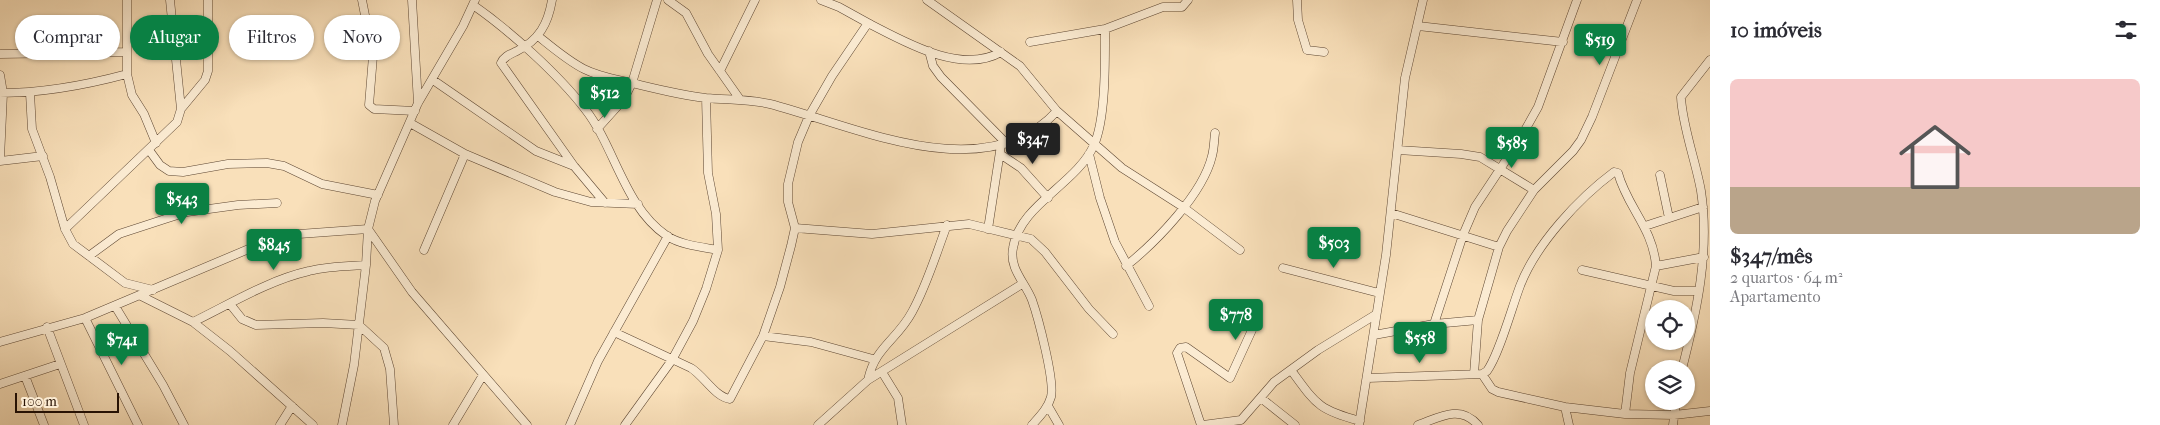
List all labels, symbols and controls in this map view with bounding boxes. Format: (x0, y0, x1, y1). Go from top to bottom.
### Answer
chip: Comprar (15, 15, 120, 60)
chip: Alugar (130, 15, 219, 60)
chip: Filtros (229, 15, 314, 60)
chip: Novo (324, 15, 400, 60)
icon: filters (2112, 16, 2140, 44)
text: 10 imóveis (1730, 18, 1822, 42)
pin: $519 (1570, 23, 1630, 66)
text: $519 (1585, 30, 1615, 49)
pin: $512 (575, 76, 635, 119)
text: $512 (590, 83, 620, 102)
icon: home (1890, 112, 1980, 202)
pin: $347 (1003, 122, 1063, 165)
pin: $585 (1482, 126, 1542, 169)
text: $347 (1017, 129, 1049, 148)
text: $585 (1497, 133, 1527, 152)
pin: $543 (152, 182, 212, 225)
text: $543 (166, 189, 198, 208)
pin: $503 (1304, 226, 1364, 269)
pin: $845 (244, 228, 304, 271)
text: $503 (1318, 233, 1350, 252)
text: $845 (258, 235, 290, 254)
text: $347/mês (1730, 244, 1813, 268)
text: 2 quartos · 64 m² (1730, 268, 1842, 287)
text: Apartamento (1730, 287, 1821, 306)
pin: $778 (1206, 298, 1266, 341)
map controls (1645, 300, 1695, 410)
button: locate (1645, 300, 1695, 350)
text: $778 (1220, 305, 1252, 324)
pin: $558 (1390, 322, 1450, 364)
pin: $741 (92, 324, 152, 366)
text: $558 (1405, 328, 1435, 347)
text: $741 (106, 330, 138, 349)
button: layers (1645, 360, 1695, 410)
scale bar (15, 390, 119, 413)
text: 100 m (22, 393, 57, 410)

